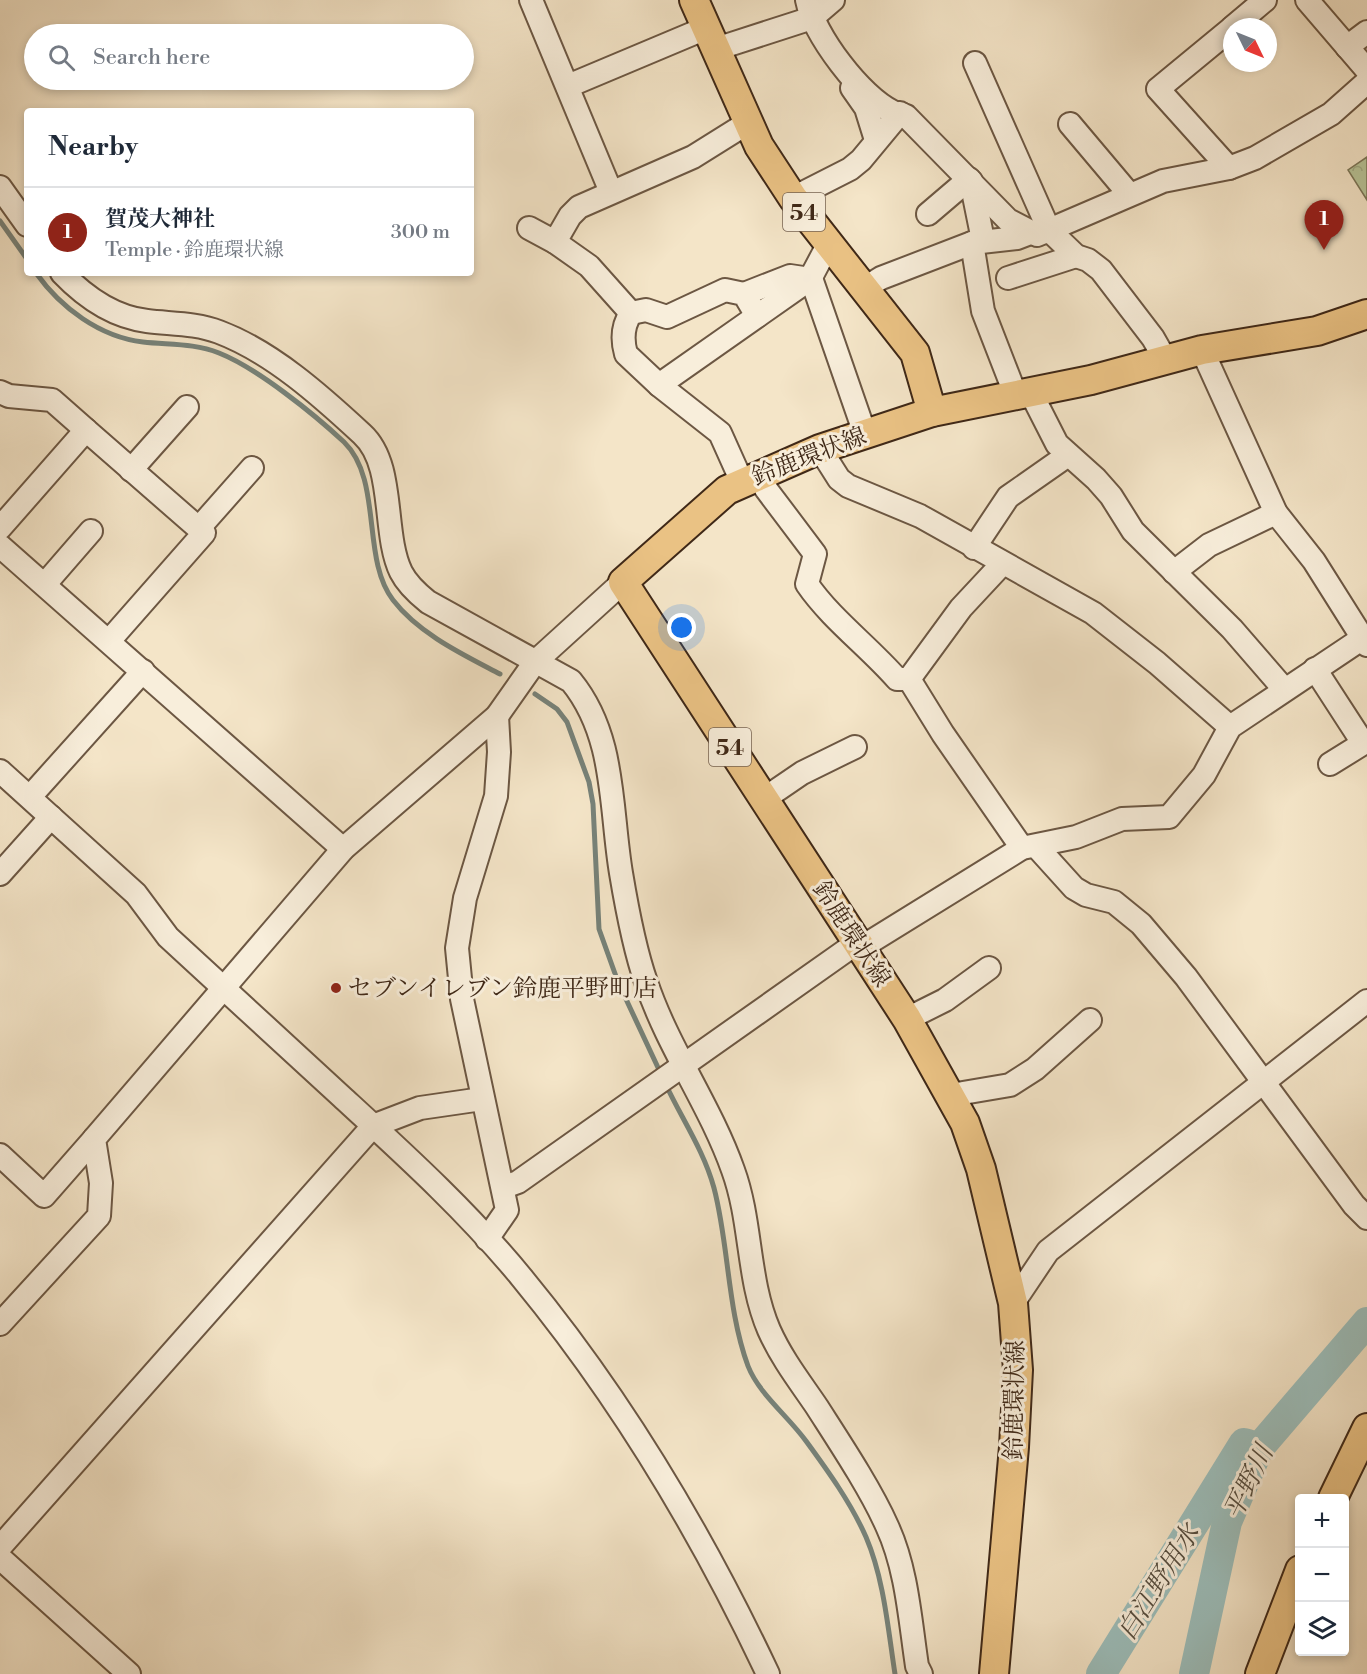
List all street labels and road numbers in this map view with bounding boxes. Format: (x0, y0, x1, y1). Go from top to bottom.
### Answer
road number: 54 (783, 193, 825, 231)
street label: 鈴鹿環状線 (748, 421, 871, 492)
road number: 54 (709, 728, 751, 766)
street label: 鈴鹿環状線 (806, 876, 896, 993)
street label: 鈴鹿環状線 (999, 1340, 1031, 1460)

